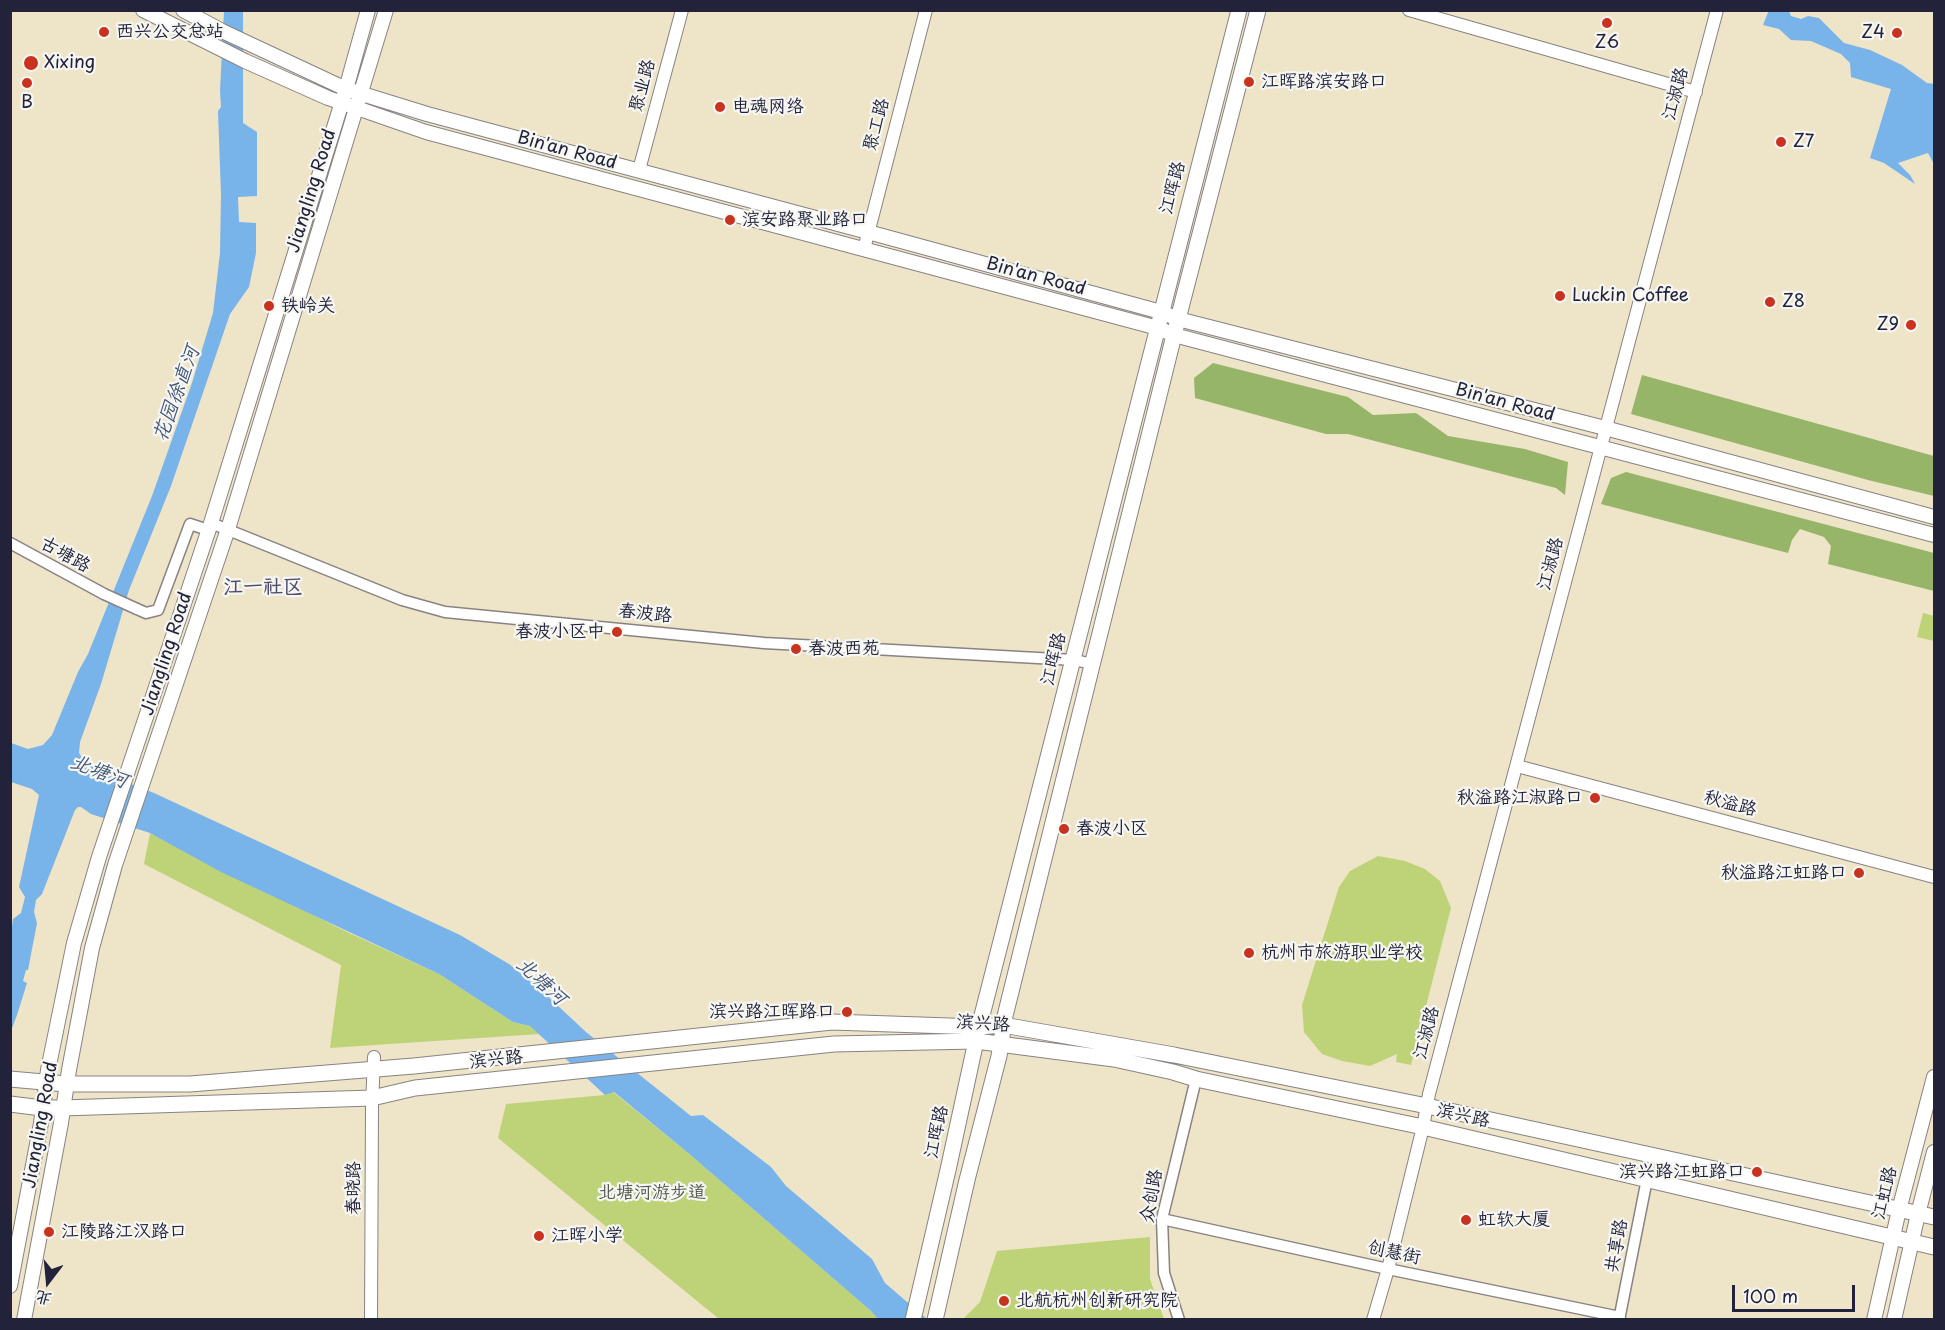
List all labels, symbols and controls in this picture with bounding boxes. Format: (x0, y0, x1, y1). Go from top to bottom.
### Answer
marker: Z6 (1600, 16, 1614, 30)
place label: 西兴公交总站 (116, 21, 224, 43)
place label: Z4 (1861, 22, 1885, 44)
marker: 西兴公交总站 (97, 25, 111, 39)
marker: Z4 (1890, 26, 1904, 40)
place label: Z6 (1595, 32, 1619, 54)
place label: Xixing (44, 52, 95, 74)
marker: Xixing (22, 54, 40, 72)
street label: 聚业路 (626, 57, 660, 115)
street label: 江淑路 (1659, 65, 1693, 123)
place label: 江晖路滨安路口 (1261, 71, 1387, 93)
marker: 江晖路滨安路口 (1242, 75, 1256, 89)
marker: B (20, 76, 34, 90)
place label: B (21, 92, 33, 114)
place label: 电魂网络 (732, 96, 804, 118)
street label: 聚工路 (860, 96, 894, 154)
marker: 电魂网络 (713, 100, 727, 114)
street label: Jiangling Road (283, 127, 341, 255)
street label: Bin'an Road (515, 127, 619, 175)
place label: Z7 (1793, 131, 1814, 153)
marker: Z7 (1774, 135, 1788, 149)
street label: 江晖路 (1156, 159, 1190, 217)
place label: 滨安路聚业路口 (742, 209, 868, 231)
marker: 滨安路聚业路口 (723, 213, 737, 227)
street label: Bin'an Road (984, 253, 1088, 301)
place label: Luckin Coffee (1572, 285, 1689, 307)
marker: Luckin Coffee (1553, 289, 1567, 303)
place label: Z8 (1782, 291, 1805, 313)
place label: 铁岭关 (281, 295, 335, 317)
marker: Z8 (1763, 295, 1777, 309)
marker: 铁岭关 (262, 299, 276, 313)
place label: Z9 (1877, 314, 1899, 336)
marker: Z9 (1904, 318, 1918, 332)
water label: 花园徐直河 (149, 343, 205, 445)
street label: Bin'an Road (1453, 379, 1557, 427)
street label: 古塘路 (36, 532, 94, 578)
street label: 江淑路 (1534, 535, 1568, 593)
district label: 江一社区 (223, 575, 303, 599)
street label: Jiangling Road (137, 590, 197, 718)
street label: 春波路 (617, 600, 673, 628)
place label: 春波小区中 (515, 621, 605, 643)
marker: 春波小区中 (610, 625, 624, 639)
street label: 江晖路 (1037, 630, 1071, 688)
place label: 春波西苑 (808, 638, 880, 660)
marker: 春波西苑 (789, 642, 803, 656)
water label: 北塘河 (67, 750, 131, 794)
place label: 秋溢路江淑路口 (1457, 787, 1583, 809)
street label: 秋溢路 (1701, 787, 1759, 821)
marker: 秋溢路江淑路口 (1588, 791, 1602, 805)
place label: 春波小区 (1076, 818, 1148, 840)
marker: 春波小区 (1057, 822, 1071, 836)
place label: 秋溢路江虹路口 (1721, 862, 1847, 884)
marker: 秋溢路江虹路口 (1852, 866, 1866, 880)
place label: 杭州市旅游职业学校 (1261, 942, 1423, 964)
marker: 杭州市旅游职业学校 (1242, 946, 1256, 960)
water label: 北塘河 (511, 953, 571, 1011)
place label: 滨兴路江晖路口 (709, 1001, 835, 1023)
street label: 江淑路 (1410, 1004, 1444, 1062)
marker: 滨兴路江晖路口 (840, 1005, 854, 1019)
street label: 滨兴路 (955, 1011, 1011, 1037)
street label: 滨兴路 (468, 1046, 524, 1074)
street label: Jiangling Road (19, 1060, 63, 1190)
street label: 滨兴路 (1434, 1099, 1492, 1133)
street label: 江晖路 (921, 1103, 953, 1161)
street label: 春晓路 (343, 1161, 365, 1215)
place label: 滨兴路江虹路口 (1619, 1161, 1745, 1183)
street label: 江虹路 (1868, 1164, 1902, 1222)
marker: 滨兴路江虹路口 (1750, 1165, 1764, 1179)
street label: 众创路 (1137, 1168, 1167, 1224)
park label: 北塘河游步道 (598, 1182, 706, 1204)
place label: 虹软大厦 (1478, 1209, 1550, 1231)
marker: 虹软大厦 (1459, 1213, 1473, 1227)
street label: 共享路 (1601, 1217, 1633, 1275)
place label: 江陵路江汉路口 (61, 1221, 187, 1243)
marker: 江陵路江汉路口 (42, 1225, 56, 1239)
place label: 江晖小学 (551, 1225, 623, 1247)
marker: 江晖小学 (532, 1229, 546, 1243)
street label: 创慧街 (1365, 1237, 1423, 1269)
north arrow (18, 1252, 78, 1312)
scale bar (1735, 1273, 1858, 1311)
text: 100 m (1743, 1282, 1798, 1309)
text: 北 (32, 1286, 54, 1313)
place label: 北航杭州创新研究院 (1016, 1290, 1178, 1312)
marker: 北航杭州创新研究院 (997, 1294, 1011, 1308)

